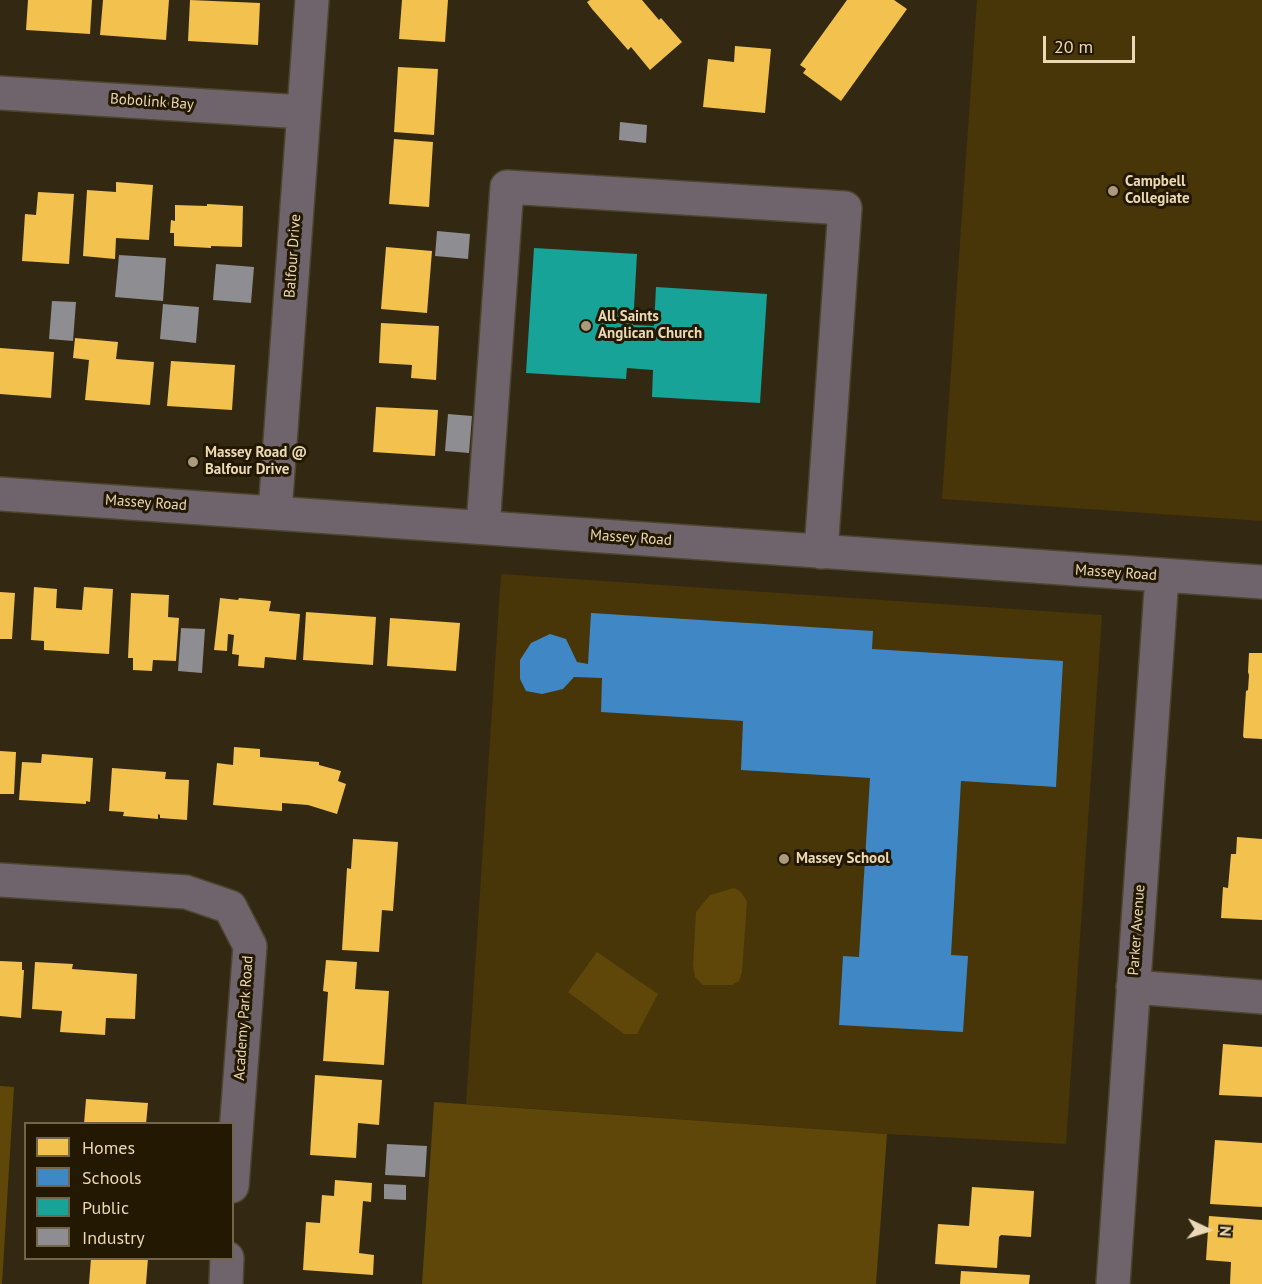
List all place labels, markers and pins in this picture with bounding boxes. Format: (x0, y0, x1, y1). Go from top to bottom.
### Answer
place label: Campbell Collegiate (1125, 173, 1190, 208)
marker: Campbell Collegiate (1106, 184, 1120, 198)
place label: All Saints Anglican Church (598, 308, 702, 343)
marker: All Saints Anglican Church (579, 319, 593, 333)
place label: Massey Road @ Balfour Drive (205, 444, 307, 479)
marker: Massey Road @ Balfour Drive (186, 455, 200, 469)
place label: Massey School (796, 850, 890, 868)
marker: Massey School (777, 852, 791, 866)

